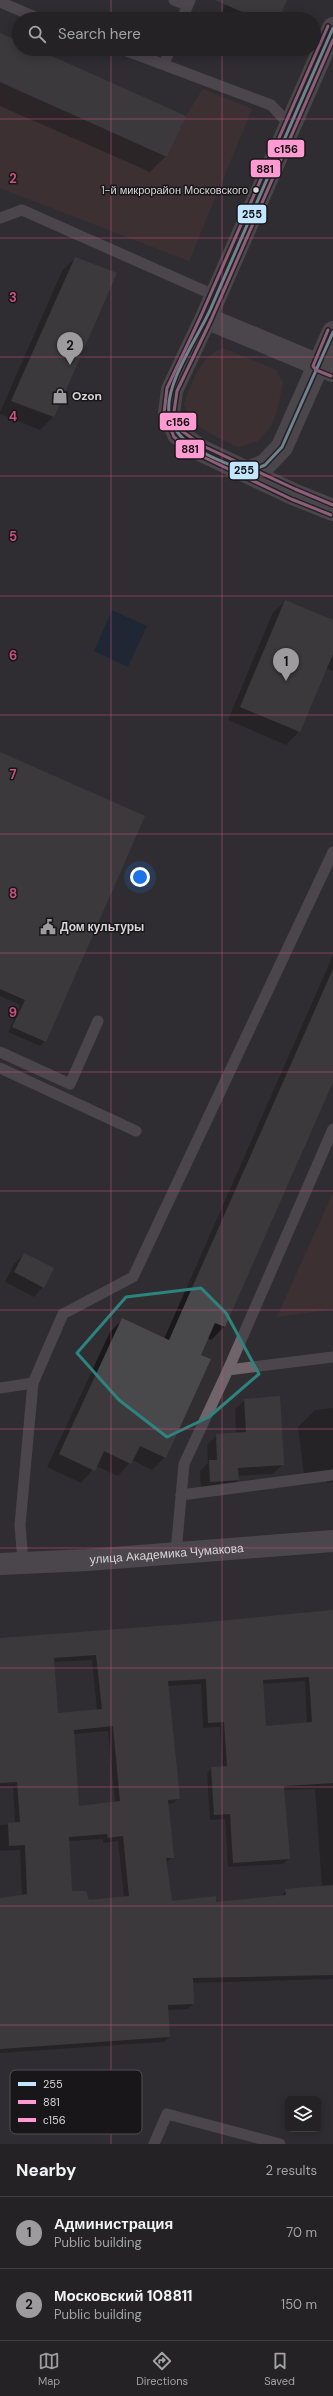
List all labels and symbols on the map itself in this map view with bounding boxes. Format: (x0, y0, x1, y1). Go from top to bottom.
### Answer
line badge: с156 (267, 139, 305, 158)
text: с156 (274, 142, 298, 156)
line badge: 881 (250, 159, 281, 178)
text: 881 (256, 162, 274, 176)
text: 2 (9, 170, 17, 187)
place label: 1-й микрорайон Московского (101, 183, 248, 197)
marker: 1-й микрорайон Московского (251, 185, 261, 195)
line badge: 255 (237, 204, 267, 224)
text: 255 (242, 207, 262, 221)
text: 3 (9, 289, 17, 306)
pin: 2 (57, 332, 83, 365)
shop icon: Ozon (51, 387, 69, 405)
place label: Ozon (72, 388, 102, 404)
text: 4 (9, 408, 17, 425)
line badge: с156 (159, 412, 197, 431)
text: с156 (166, 415, 190, 429)
line badge: 881 (175, 439, 205, 459)
text: 881 (181, 442, 199, 456)
line badge: 255 (229, 461, 259, 480)
text: 255 (234, 463, 254, 477)
text: 5 (9, 528, 17, 545)
text: 6 (9, 647, 17, 664)
pin: 1 (273, 648, 299, 681)
text: 7 (10, 766, 17, 783)
your location (130, 867, 150, 887)
text: 8 (9, 885, 17, 902)
public building icon: Дом культуры (39, 918, 57, 936)
place label: Дом культуры (60, 919, 144, 935)
text: 9 (9, 1004, 17, 1021)
street label: улица Академика Чумакова (89, 1540, 245, 1568)
legend (10, 2070, 142, 2134)
text: 255 (43, 2077, 63, 2091)
text: 881 (43, 2095, 60, 2109)
text: с156 (43, 2113, 66, 2127)

